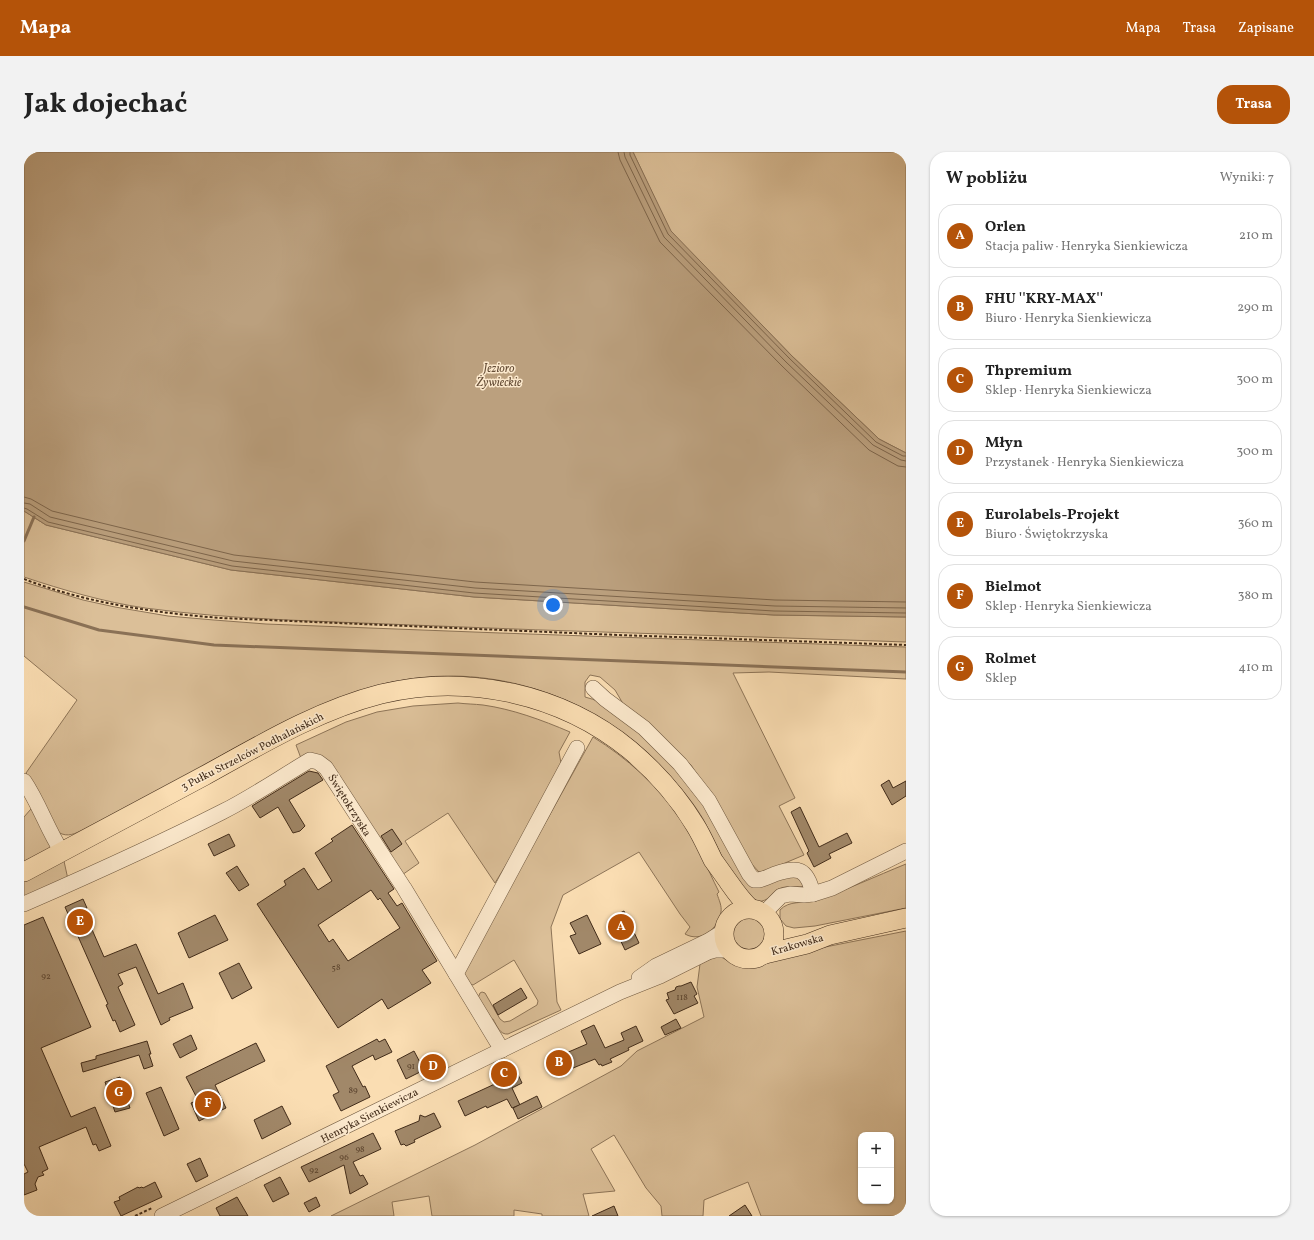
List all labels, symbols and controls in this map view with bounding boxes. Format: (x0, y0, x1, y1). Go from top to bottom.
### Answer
text: Mapa (20, 15, 71, 41)
text: Mapa (1126, 19, 1161, 38)
text: Trasa (1183, 19, 1216, 38)
text: Zapisane (1238, 19, 1294, 38)
text: Jak dojechać (24, 85, 187, 124)
button: Trasa (1217, 85, 1290, 124)
text: W pobliżu (946, 167, 1027, 190)
text: Wyniki: 7 (1220, 169, 1274, 187)
text: Orlen (985, 217, 1026, 238)
text: A (955, 227, 965, 245)
text: 210 m (1239, 227, 1273, 245)
text: Stacja paliw · Henryka Sienkiewicza (985, 238, 1188, 256)
text: FHU ''KRY-MAX'' (985, 289, 1103, 310)
text: B (956, 299, 964, 317)
text: 290 m (1237, 299, 1273, 317)
text: Biuro · Henryka Sienkiewicza (985, 310, 1152, 328)
water label: Jezioro Żywieckie (476, 361, 522, 391)
text: Thpremium (985, 361, 1072, 382)
text: C (956, 371, 964, 389)
text: 300 m (1237, 371, 1273, 389)
text: Sklep · Henryka Sienkiewicza (985, 382, 1152, 400)
text: Młyn (985, 433, 1023, 454)
text: D (955, 443, 965, 461)
text: 300 m (1237, 443, 1273, 461)
text: Przystanek · Henryka Sienkiewicza (985, 454, 1184, 472)
text: Eurolabels-Projekt (985, 505, 1119, 526)
text: E (956, 515, 964, 533)
text: 360 m (1238, 515, 1273, 533)
text: Biuro · Świętokrzyska (985, 526, 1108, 544)
text: Bielmot (985, 577, 1041, 598)
text: F (956, 587, 964, 605)
text: 380 m (1238, 587, 1273, 605)
your location (543, 595, 563, 615)
text: Sklep · Henryka Sienkiewicza (985, 598, 1152, 616)
text: Rolmet (985, 649, 1036, 670)
text: G (955, 659, 965, 677)
text: 410 m (1238, 659, 1273, 677)
text: Sklep (985, 670, 1017, 688)
street label: 3 Pułku Strzelców Podhalańskich (179, 709, 327, 795)
street label: Świętokrzyska (324, 772, 374, 840)
pin: E (67, 907, 93, 937)
pin: A (608, 912, 634, 942)
street label: Krakowska (769, 931, 826, 960)
house number: 58 (332, 961, 341, 974)
house number: 92 (41, 970, 51, 983)
house number: 118 (676, 991, 688, 1004)
pin: B (546, 1048, 572, 1078)
pin: D (420, 1052, 446, 1082)
pin: C (491, 1059, 517, 1089)
house number: 91 (407, 1060, 415, 1073)
pin: G (106, 1078, 132, 1108)
house number: 89 (348, 1084, 358, 1097)
street label: Henryka Sienkiewicza (318, 1085, 421, 1147)
pin: F (195, 1089, 221, 1119)
map controls (858, 1132, 894, 1204)
button: + (858, 1132, 894, 1168)
house number: 98 (355, 1143, 365, 1156)
house number: 96 (339, 1151, 349, 1164)
house number: 92 (309, 1164, 319, 1177)
button: − (858, 1168, 894, 1204)

